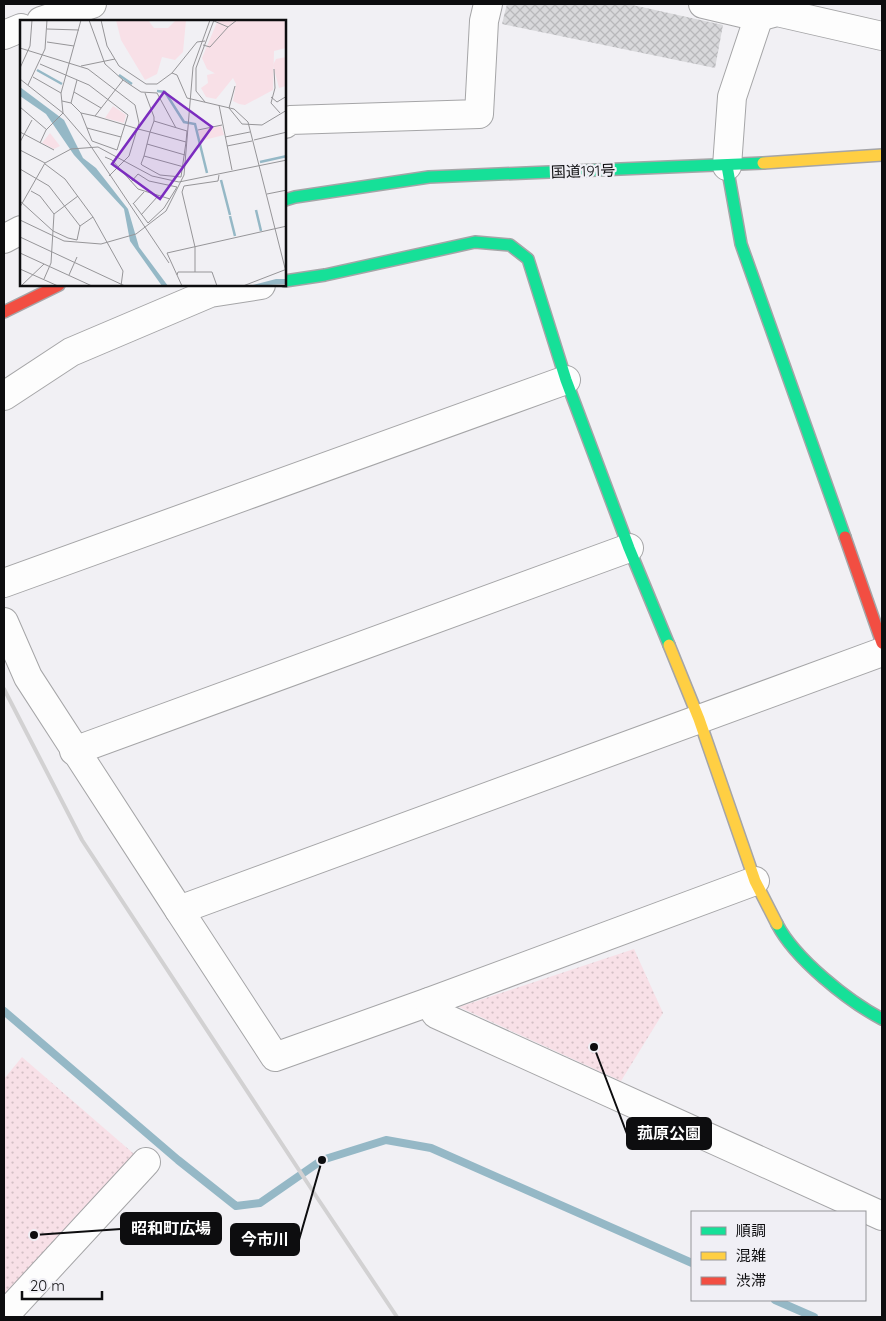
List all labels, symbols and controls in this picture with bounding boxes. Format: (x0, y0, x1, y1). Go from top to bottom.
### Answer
inset map (20, 20, 286, 286)
street label: 国道191号 (550, 160, 616, 182)
callout: 菰原公園 (627, 1118, 711, 1149)
text: 菰原公園 (637, 1123, 701, 1143)
legend (691, 1211, 866, 1301)
callout: 昭和町広場 (121, 1213, 221, 1244)
text: 昭和町広場 (131, 1218, 211, 1238)
text: 順調 (736, 1221, 766, 1240)
callout: 今市川 (231, 1224, 299, 1255)
text: 今市川 (241, 1229, 289, 1249)
text: 混雑 (736, 1246, 766, 1265)
scale bar (22, 1268, 102, 1300)
text: 渋滞 (736, 1271, 766, 1290)
text: 20 m (30, 1276, 65, 1295)

